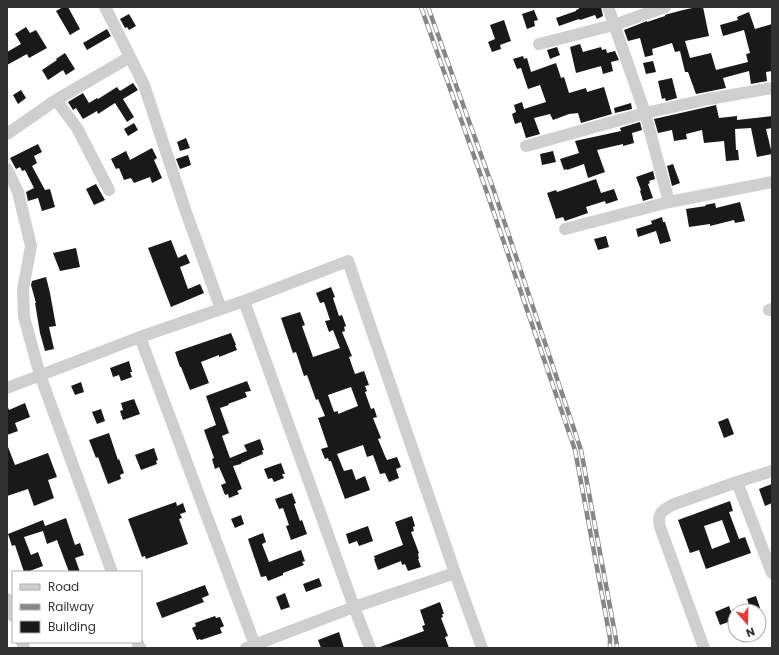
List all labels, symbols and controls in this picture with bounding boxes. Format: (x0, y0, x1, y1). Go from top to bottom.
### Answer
legend (12, 571, 142, 643)
text: Road (48, 578, 79, 595)
text: Railway (48, 598, 94, 615)
north arrow (727, 603, 767, 643)
text: Building (48, 618, 96, 635)
text: N (744, 623, 757, 641)

